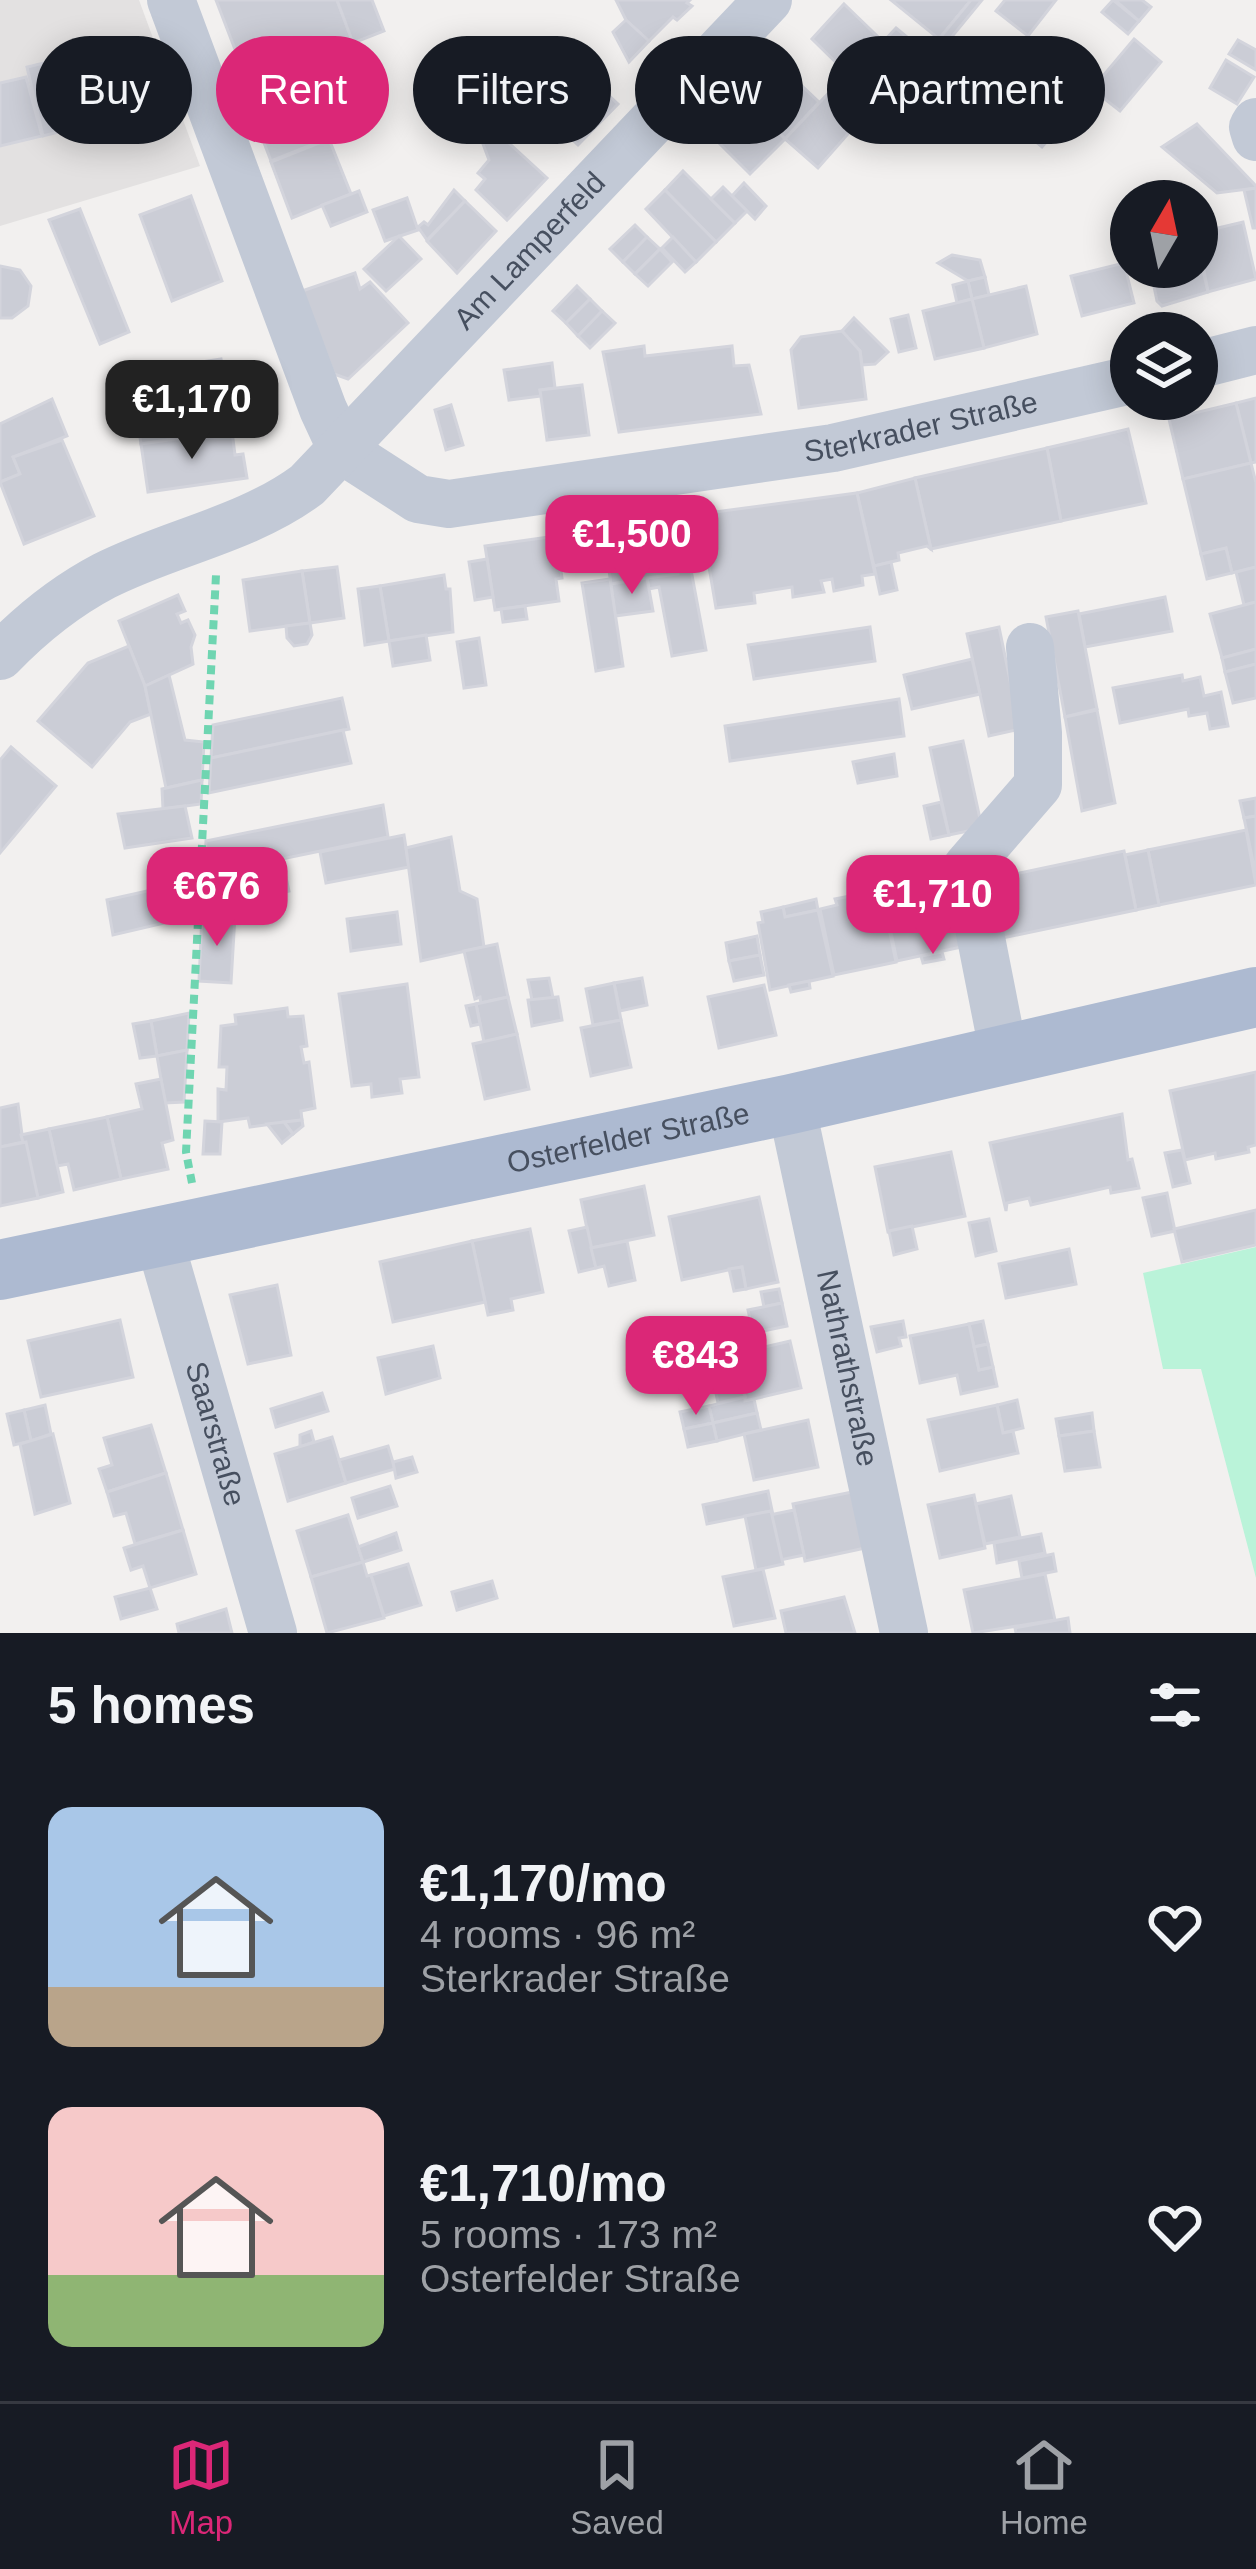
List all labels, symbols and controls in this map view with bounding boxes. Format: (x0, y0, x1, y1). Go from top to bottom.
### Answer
chip: Buy (36, 36, 192, 144)
chip: Rent (216, 36, 389, 144)
chip: Filters (413, 36, 611, 144)
chip: New (635, 36, 803, 144)
chip: Apartment (827, 36, 1105, 144)
street label: Am Lamperfeld (447, 165, 611, 336)
north arrow (1110, 180, 1218, 288)
map controls (1110, 180, 1218, 420)
button: layers (1110, 312, 1218, 420)
pin: €1,170 (94, 360, 290, 462)
text: €1,170 (132, 377, 252, 420)
street label: Sterkrader Straße (802, 385, 1041, 468)
pin: €1,500 (534, 495, 730, 597)
text: €1,500 (572, 512, 692, 555)
pin: €676 (146, 847, 288, 949)
pin: €1,710 (835, 855, 1031, 957)
text: €676 (174, 864, 260, 907)
text: €1,710 (873, 872, 993, 915)
street label: Osterfelder Straße (504, 1096, 752, 1179)
street label: Nathrathstraße (811, 1267, 885, 1469)
pin: €843 (625, 1316, 767, 1418)
text: €843 (653, 1333, 739, 1376)
street label: Saarstraße (179, 1358, 252, 1510)
icon: filters (1142, 1672, 1208, 1738)
text: 5 homes (48, 1677, 255, 1734)
icon: home (144, 1855, 288, 1999)
text: €1,170/mo (420, 1855, 667, 1912)
icon: heart (1142, 1894, 1208, 1960)
text: 4 rooms · 96 m² (420, 1913, 695, 1956)
text: Sterkrader Straße (420, 1957, 730, 2000)
icon: home (144, 2155, 288, 2299)
text: €1,710/mo (420, 2155, 667, 2212)
icon: heart (1142, 2194, 1208, 2260)
text: 5 rooms · 173 m² (420, 2213, 717, 2256)
text: Osterfelder Straße (420, 2257, 741, 2300)
tab: Map (168, 2432, 234, 2542)
tab: Saved (570, 2432, 664, 2542)
tab: Home (1000, 2432, 1088, 2542)

